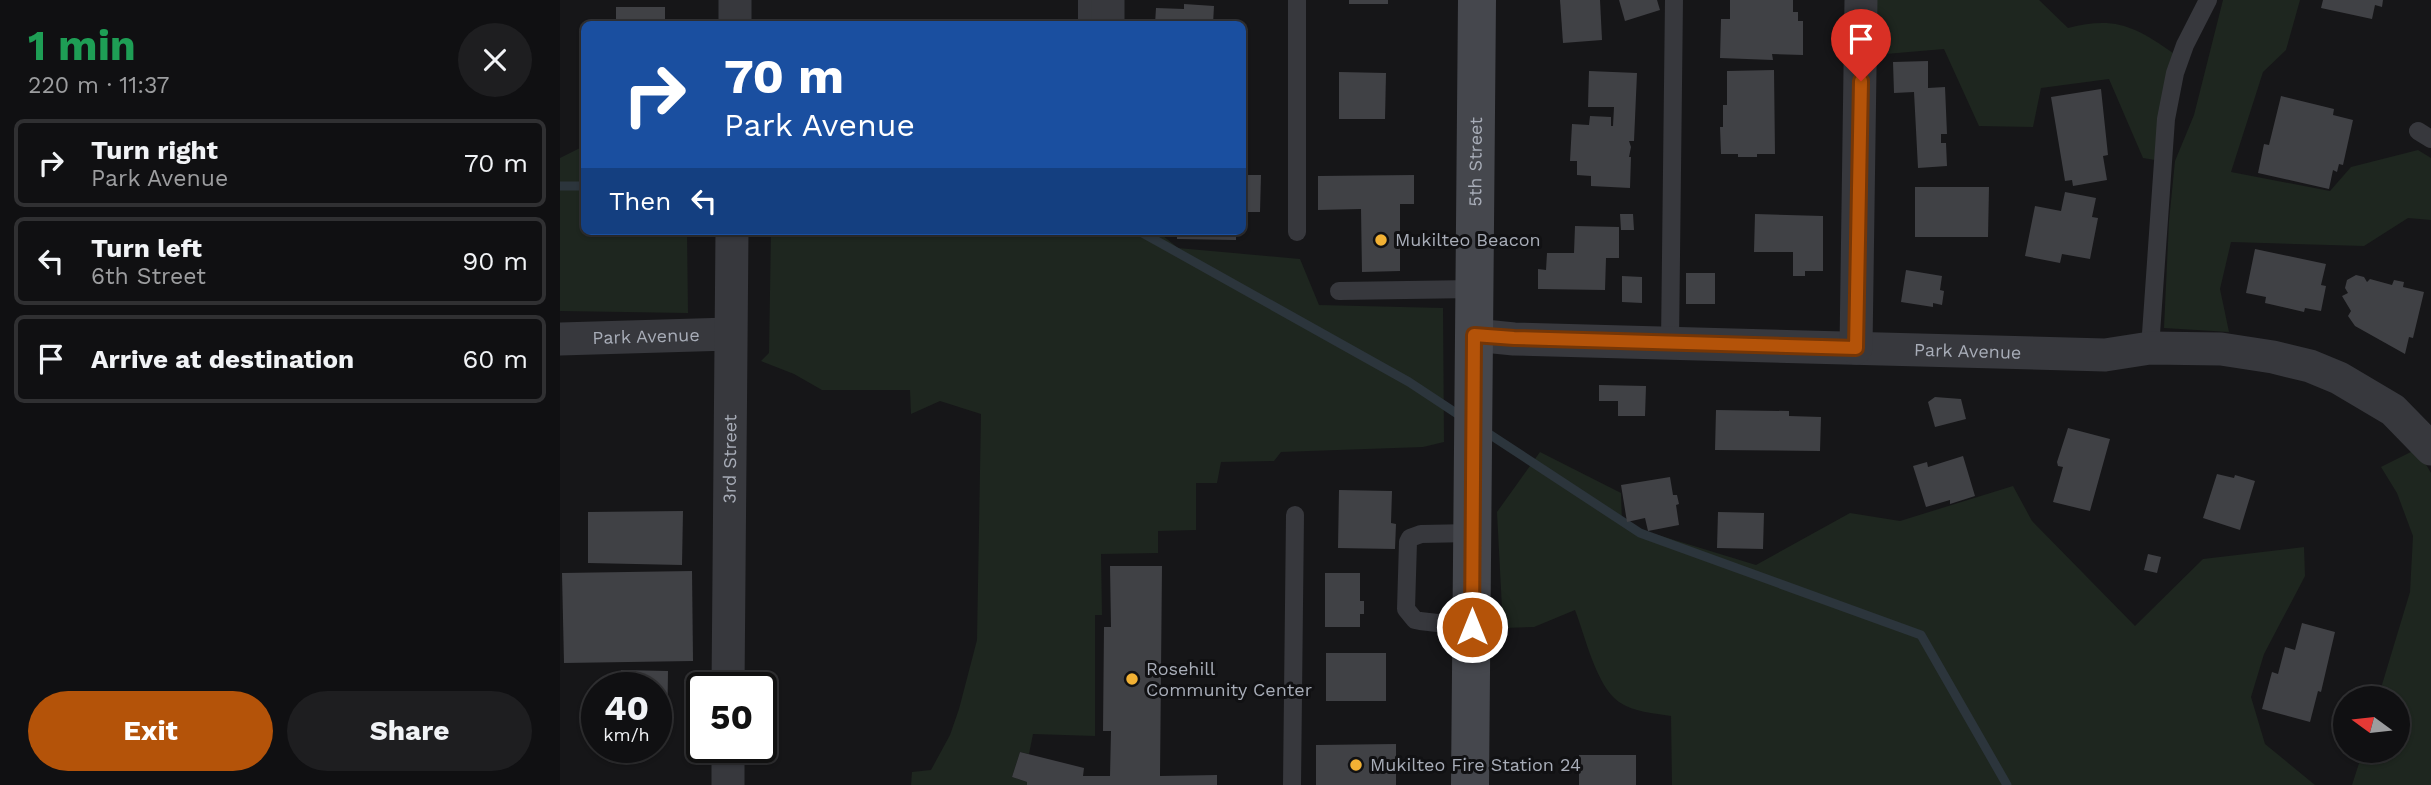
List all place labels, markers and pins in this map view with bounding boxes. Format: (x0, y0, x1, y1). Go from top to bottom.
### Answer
pin (1831, 9, 1891, 81)
place label: Mukilteo Beacon (1395, 229, 1541, 250)
marker: Mukilteo Beacon (1373, 232, 1389, 248)
place label: Rosehill Community Center (1146, 658, 1312, 700)
marker: Rosehill Community Center (1124, 671, 1140, 687)
place label: Mukilteo Fire Station 24 (1370, 754, 1581, 775)
marker: Mukilteo Fire Station 24 (1348, 757, 1364, 773)

